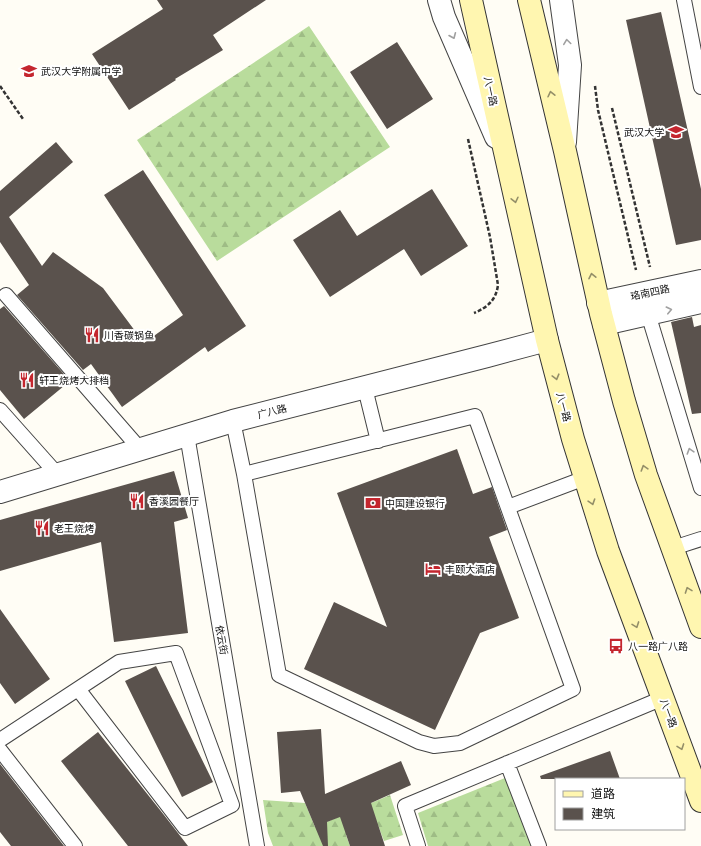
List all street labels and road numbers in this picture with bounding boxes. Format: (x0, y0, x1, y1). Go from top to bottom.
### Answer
street label: 八一路 (481, 75, 500, 107)
street label: 珞南四路 (629, 282, 671, 303)
street label: 八一路 (553, 391, 574, 423)
street label: 广八路 (256, 402, 288, 421)
street label: 依云街 (213, 624, 231, 656)
street label: 八一路 (657, 697, 680, 729)

